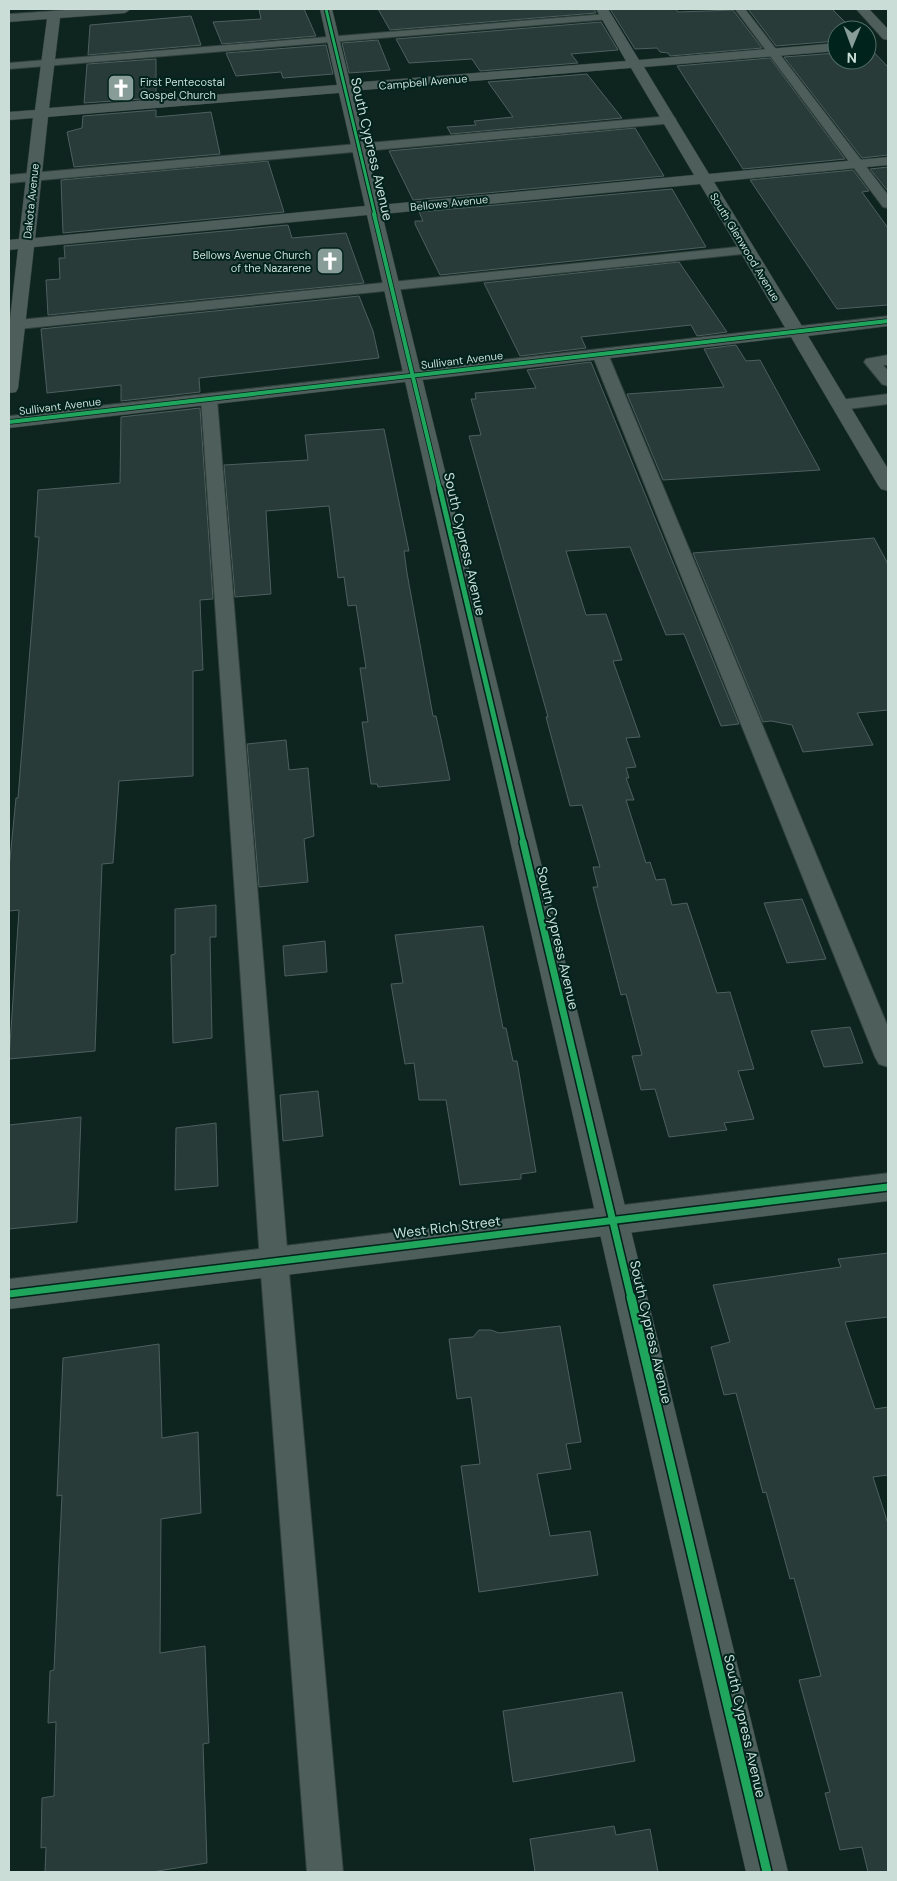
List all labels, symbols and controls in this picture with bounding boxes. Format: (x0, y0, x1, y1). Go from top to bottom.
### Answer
north arrow (827, 20, 877, 70)
text: N (847, 49, 857, 67)
street label: Campbell Avenue (378, 71, 468, 93)
church icon: First Pentecostal Gospel Church (106, 73, 136, 103)
place label: First Pentecostal Gospel Church (140, 75, 225, 102)
street label: South Cypress Avenue (347, 76, 397, 222)
street label: Dakota Avenue (20, 163, 42, 239)
street label: South Glenwood Avenue (707, 190, 783, 304)
street label: Bellows Avenue (409, 192, 489, 214)
church icon: Bellows Avenue Church of the Nazarene (315, 246, 345, 276)
place label: Bellows Avenue Church of the Nazarene (193, 248, 311, 275)
street label: Sullivant Avenue (420, 348, 504, 372)
street label: Sullivant Avenue (18, 394, 102, 418)
street label: South Cypress Avenue (440, 471, 490, 617)
street label: South Cypress Avenue (533, 865, 583, 1011)
street label: West Rich Street (392, 1211, 502, 1243)
street label: South Cypress Avenue (626, 1259, 676, 1405)
street label: South Cypress Avenue (720, 1653, 770, 1799)

